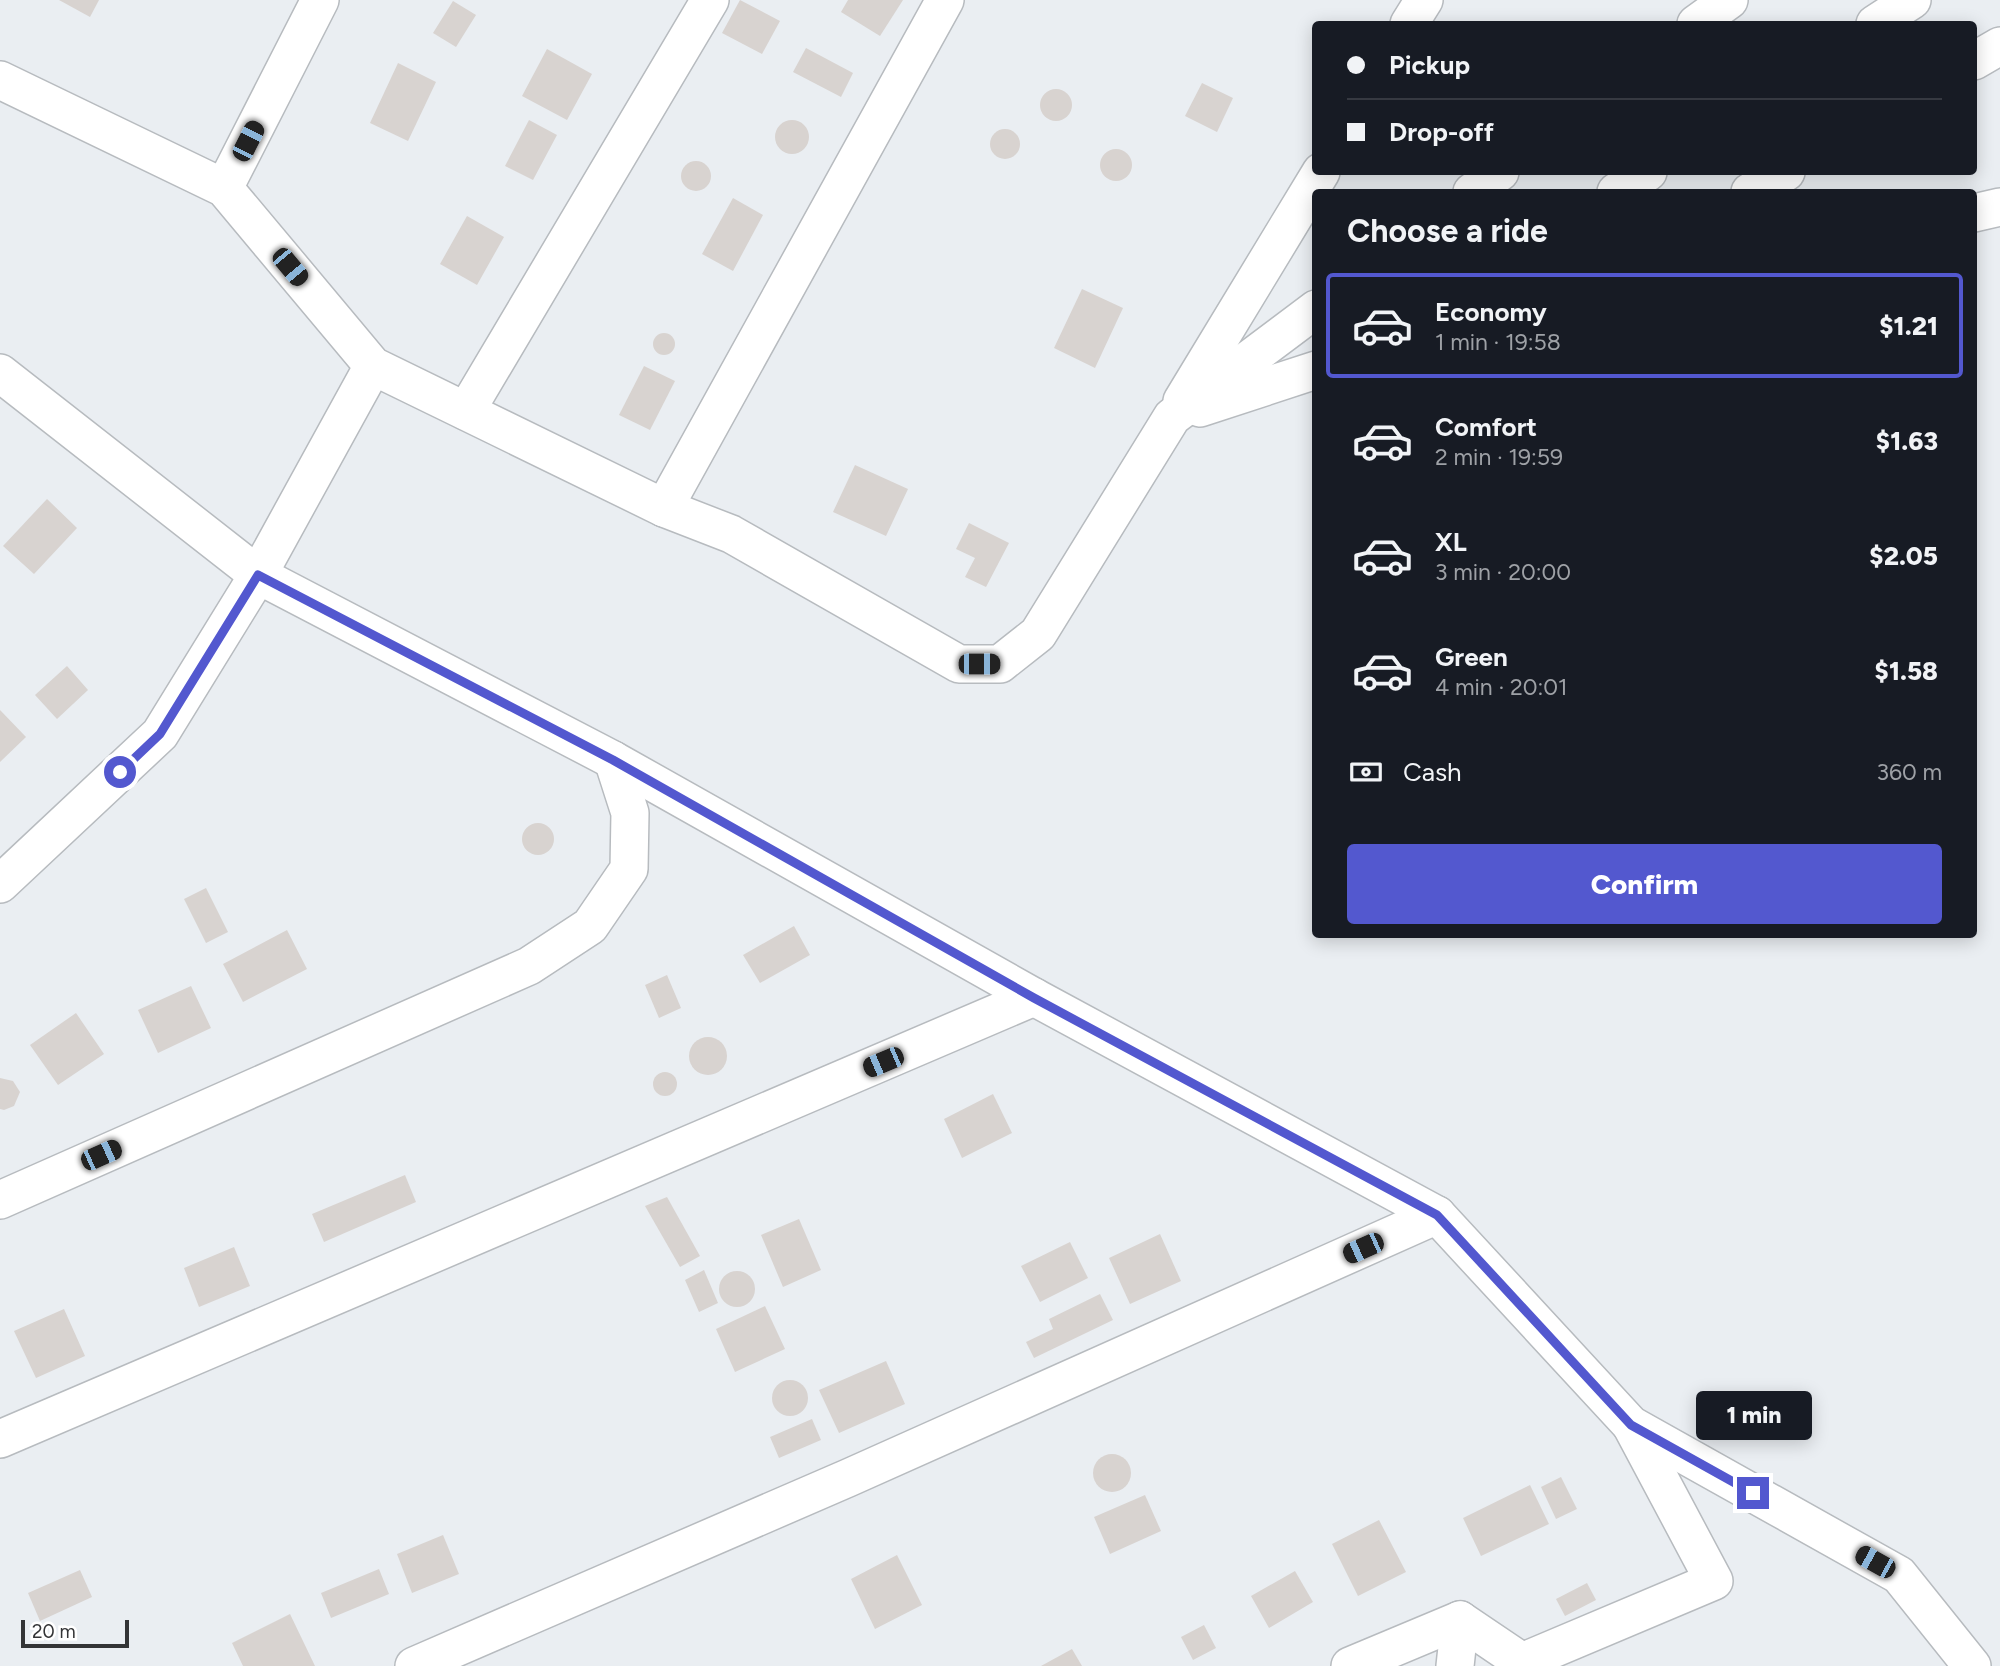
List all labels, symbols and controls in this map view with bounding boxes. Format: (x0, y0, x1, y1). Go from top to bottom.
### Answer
text: Pickup (1389, 49, 1470, 81)
text: Drop-off (1389, 116, 1494, 148)
car (230, 118, 267, 164)
text: Choose a ride (1347, 212, 1548, 250)
car (269, 244, 312, 290)
icon: car (1351, 294, 1414, 357)
text: Economy (1435, 296, 1547, 328)
text: $1.21 (1879, 310, 1938, 342)
text: 1 min · 19:58 (1435, 328, 1561, 356)
icon: car (1351, 409, 1414, 472)
text: Comfort (1435, 411, 1537, 443)
text: $1.63 (1876, 425, 1938, 457)
text: 2 min · 19:59 (1435, 443, 1563, 471)
icon: car (1351, 524, 1414, 587)
text: XL (1435, 526, 1467, 558)
text: $2.05 (1869, 540, 1938, 572)
text: 3 min · 20:00 (1435, 558, 1571, 586)
icon: car (1351, 639, 1414, 702)
text: Green (1435, 641, 1508, 673)
car (959, 654, 1001, 675)
text: $1.58 (1875, 655, 1938, 687)
text: 4 min · 20:01 (1435, 673, 1568, 701)
icon: cash (1347, 753, 1385, 791)
route start (104, 756, 136, 788)
text: Cash (1403, 756, 1462, 788)
text: 360 m (1876, 758, 1942, 786)
button: Confirm (1347, 844, 1942, 924)
car (860, 1044, 907, 1080)
car (78, 1137, 125, 1173)
car (1340, 1230, 1387, 1266)
callout: 1 min (1695, 1392, 1811, 1440)
text: 1 min (1727, 1401, 1781, 1429)
route end (1737, 1477, 1769, 1509)
car (1852, 1543, 1899, 1581)
scale bar (21, 1617, 130, 1649)
text: 20 m (32, 1620, 76, 1643)

